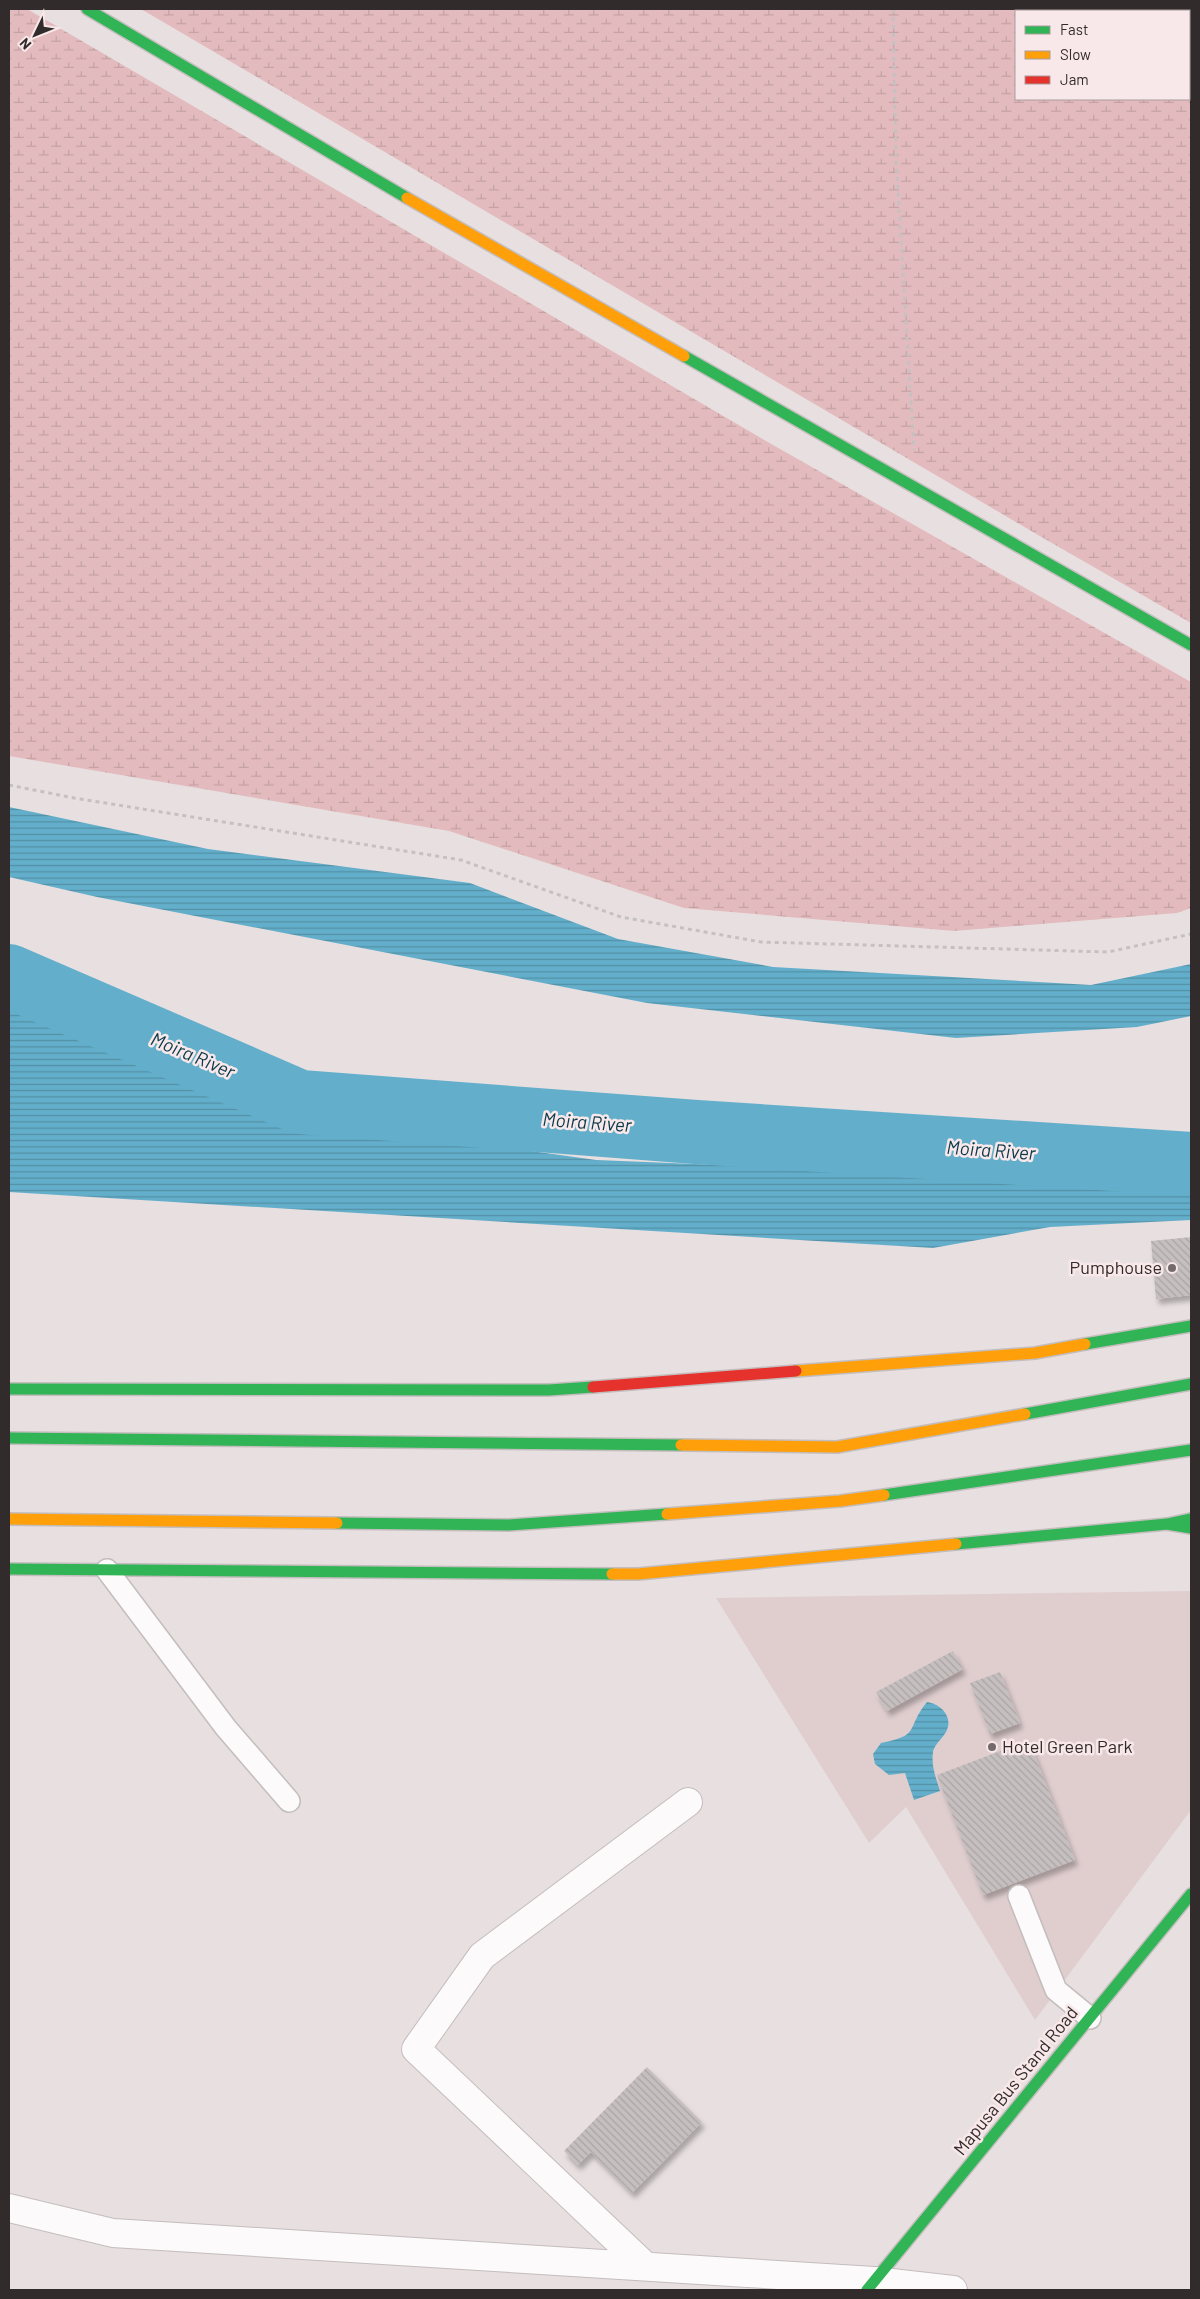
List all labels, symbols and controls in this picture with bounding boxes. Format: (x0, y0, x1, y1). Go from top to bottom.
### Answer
north arrow (10, 10, 60, 60)
legend (1015, 10, 1190, 100)
text: Fast (1060, 20, 1088, 38)
text: N (16, 35, 35, 53)
text: Slow (1060, 45, 1091, 63)
text: Jam (1060, 70, 1089, 88)
water label: Moira River (148, 1027, 240, 1083)
water label: Moira River (542, 1107, 634, 1136)
water label: Moira River (946, 1135, 1038, 1164)
place label: Pumphouse (1070, 1256, 1162, 1278)
marker: Pumphouse (1166, 1262, 1178, 1274)
place label: Hotel Green Park (1002, 1735, 1132, 1757)
marker: Hotel Green Park (986, 1741, 998, 1753)
street label: Mapusa Bus Stand Road (948, 2002, 1082, 2159)

